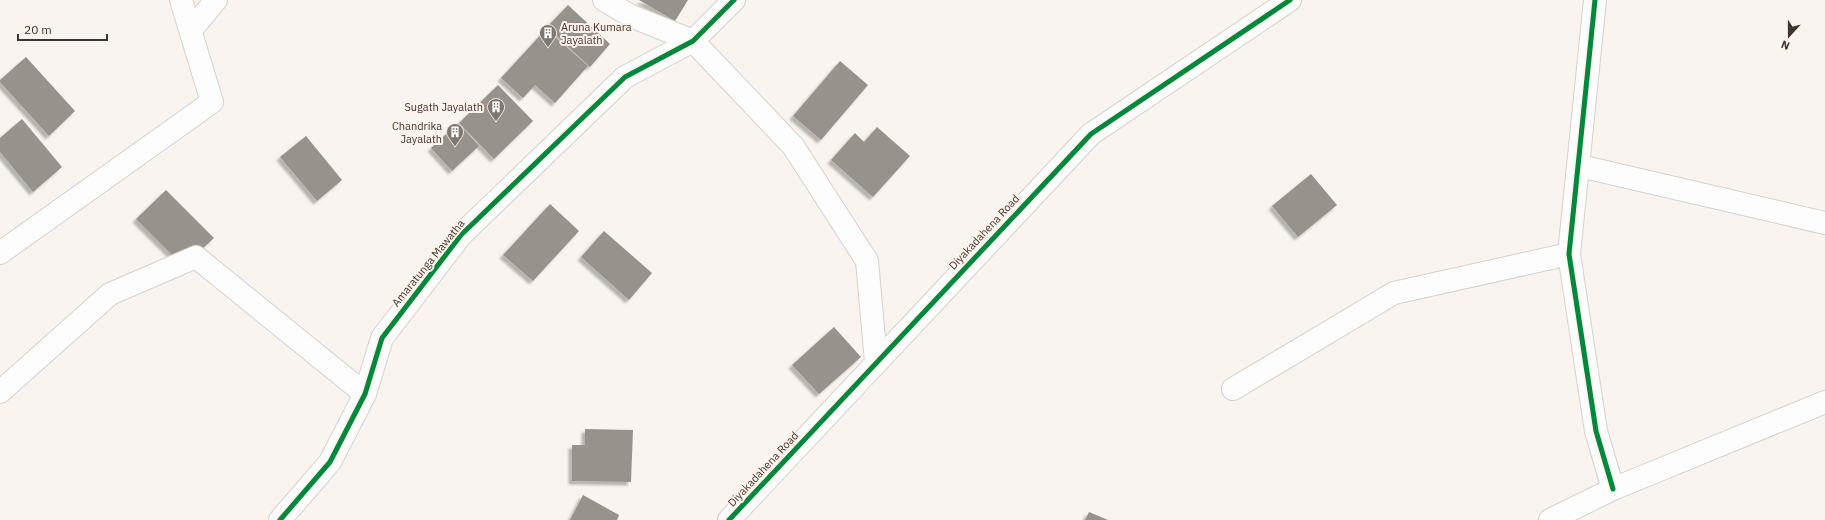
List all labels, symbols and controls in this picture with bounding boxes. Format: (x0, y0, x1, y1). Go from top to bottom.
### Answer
scale bar (18, 16, 107, 42)
north arrow (1769, 16, 1809, 56)
place label: Aruna Kumara Jayalath (561, 20, 632, 47)
text: 20 m (24, 22, 52, 37)
building icon: Aruna Kumara Jayalath (538, 23, 558, 48)
text: N (1779, 37, 1792, 53)
building icon: Sugath Jayalath (486, 97, 506, 122)
place label: Sugath Jayalath (404, 100, 483, 114)
place label: Chandrika Jayalath (392, 119, 442, 146)
building icon: Chandrika Jayalath (445, 122, 465, 147)
street label: Diyakadahena Road (946, 192, 1022, 272)
street label: Amaratunga Mawatha (389, 217, 467, 309)
street label: Diyakadahena Road (725, 429, 801, 509)

